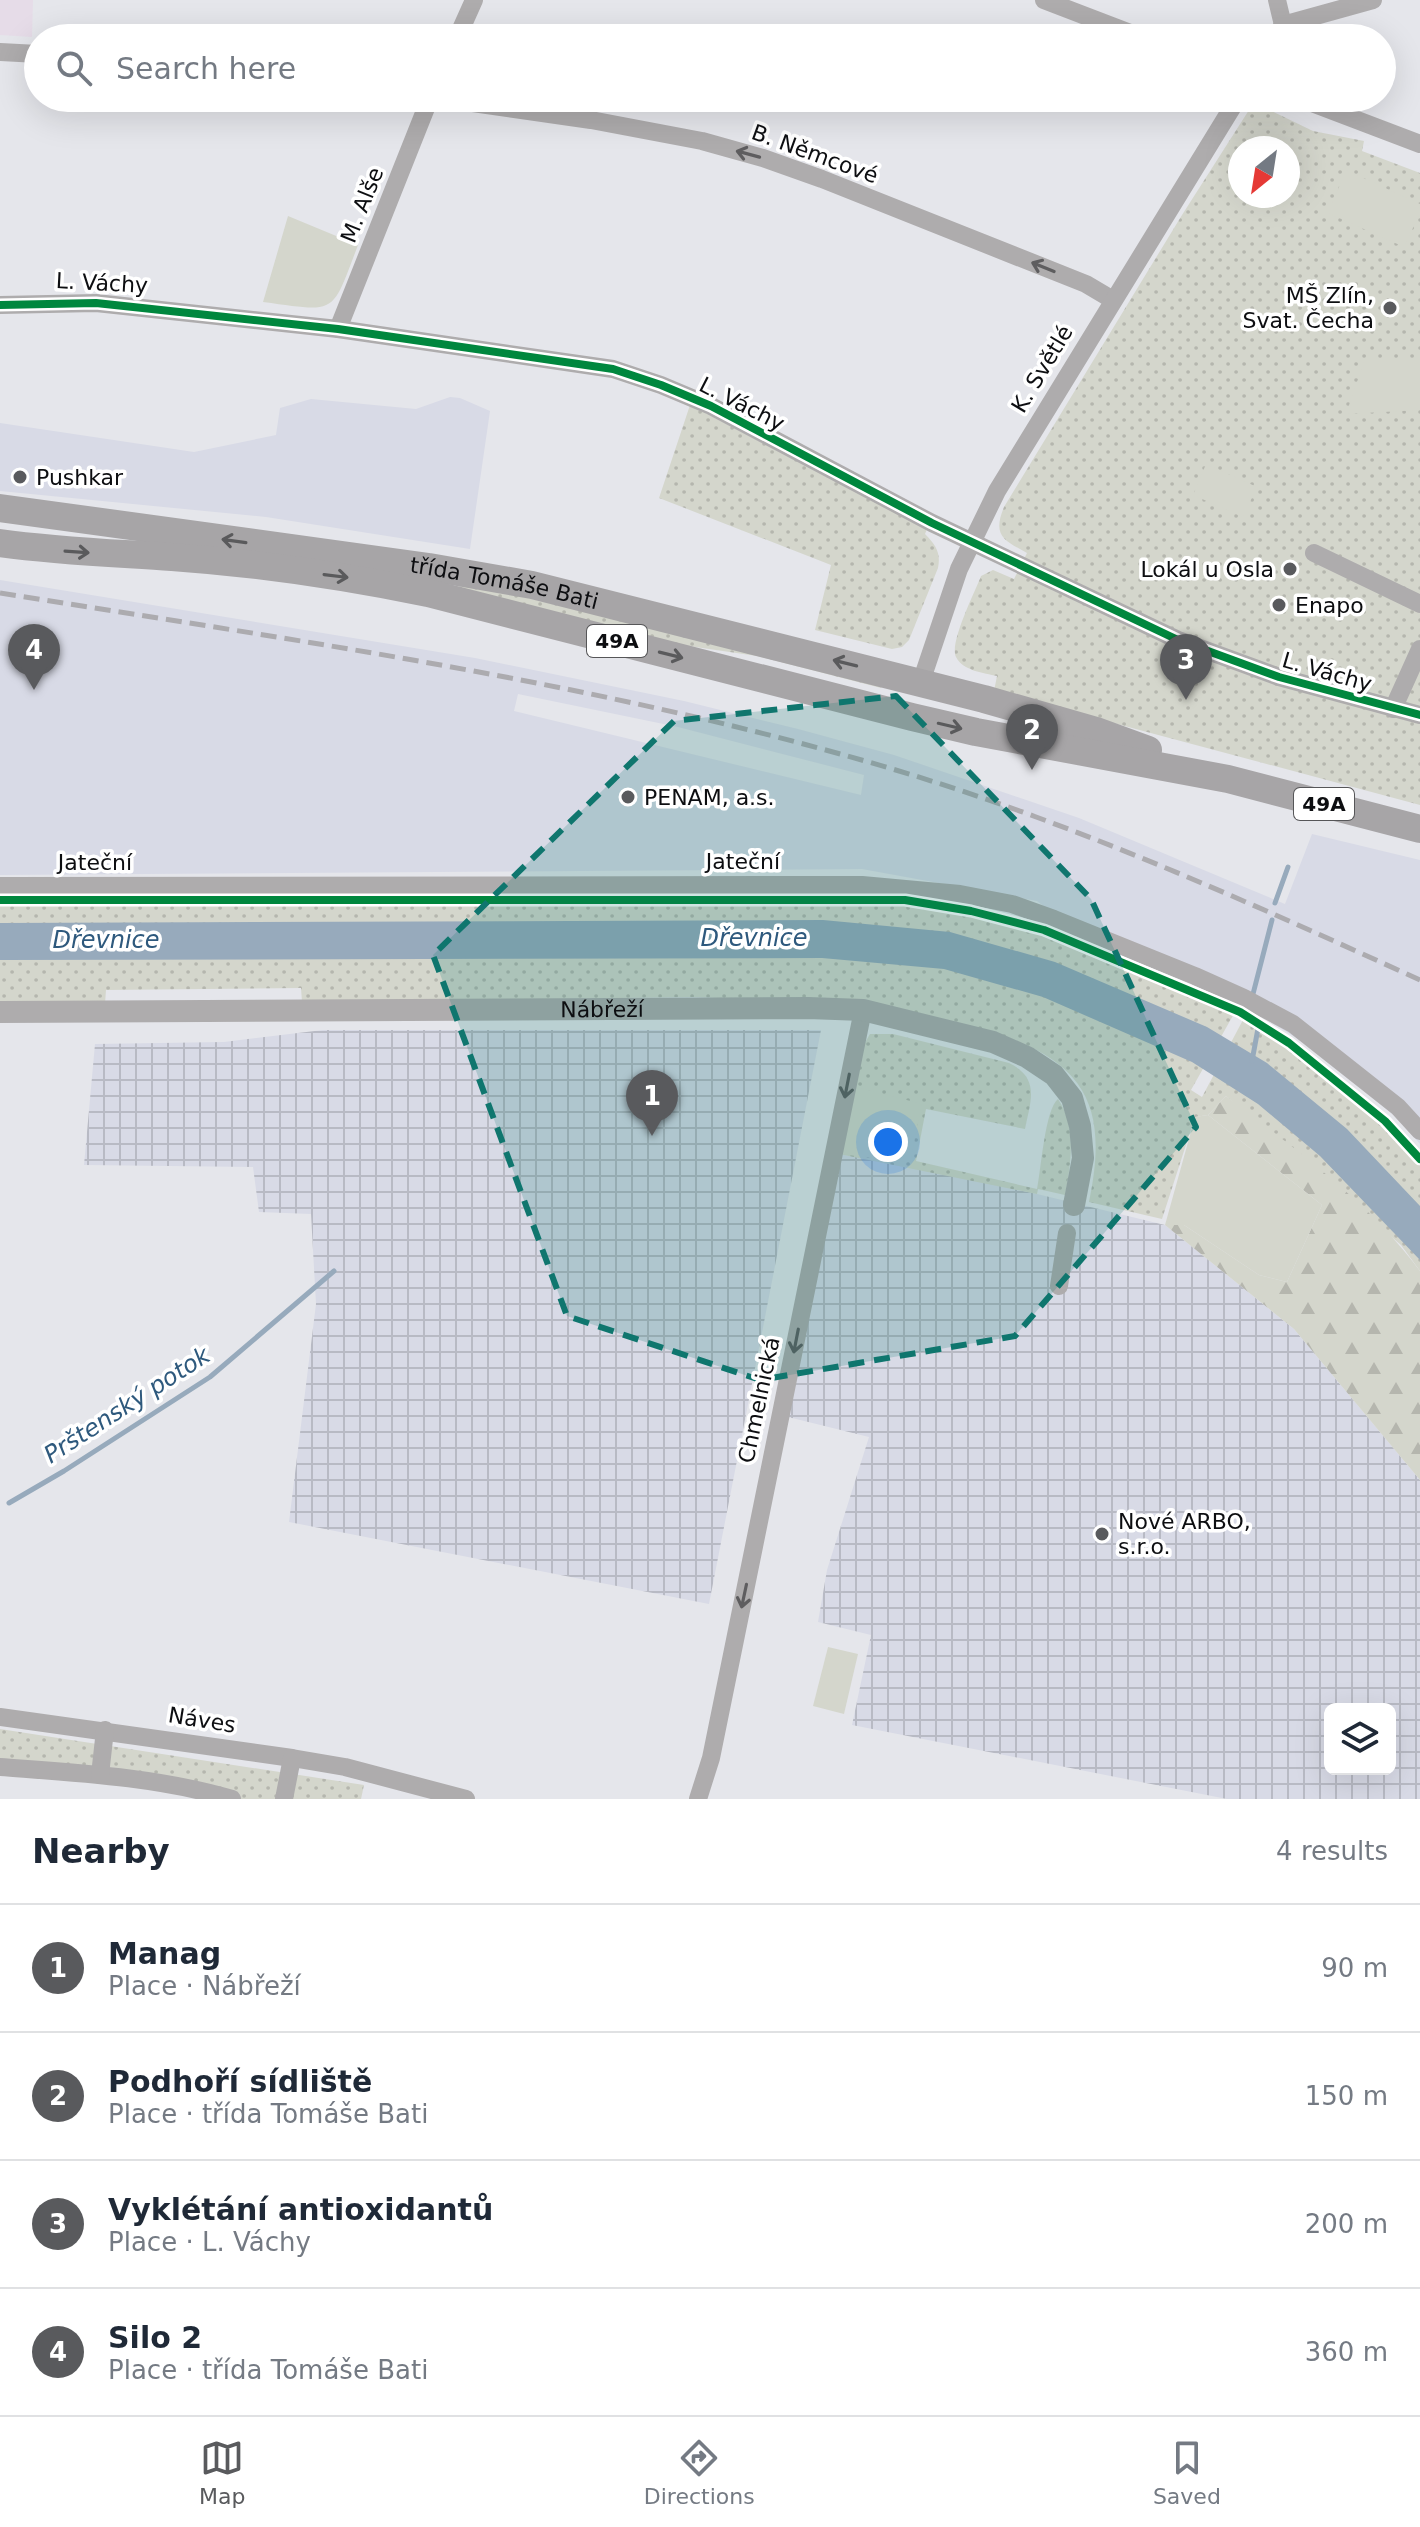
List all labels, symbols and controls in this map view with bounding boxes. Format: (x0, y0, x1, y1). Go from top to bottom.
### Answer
search box (24, 24, 1396, 112)
icon: search (52, 46, 96, 90)
text: Search here (116, 51, 296, 86)
street label: B. Němcové (748, 120, 882, 188)
north arrow (1228, 136, 1300, 208)
one-way arrow (735, 146, 761, 161)
street label: M. Alše (336, 164, 388, 246)
one-way arrow (1031, 258, 1056, 273)
street label: L. Váchy (55, 268, 149, 298)
place label: MŠ Zlín, Svat. Čecha (1243, 283, 1374, 333)
marker: MŠ Zlín, Svat. Čecha (1381, 299, 1399, 317)
street label: K. Světlé (1006, 321, 1078, 417)
street label: L. Váchy (695, 372, 789, 436)
place label: Pushkar (36, 465, 124, 490)
marker: Pushkar (11, 468, 29, 486)
one-way arrow (222, 533, 247, 548)
one-way arrow (63, 545, 90, 560)
street label: třída Tomáše Bati (409, 552, 601, 614)
place label: Lokál u Osla (1140, 557, 1274, 582)
marker: Lokál u Osla (1281, 560, 1299, 578)
one-way arrow (322, 568, 349, 583)
place label: Enapo (1295, 593, 1364, 618)
marker: Enapo (1270, 596, 1288, 614)
pin: 4 (8, 624, 60, 690)
road number: 49A (587, 625, 647, 657)
pin: 3 (1160, 634, 1212, 700)
street label: L. Váchy (1279, 647, 1375, 697)
one-way arrow (657, 648, 683, 663)
one-way arrow (833, 654, 859, 669)
pin: 2 (1006, 704, 1058, 770)
one-way arrow (937, 719, 962, 734)
place label: PENAM, a.s. (644, 785, 775, 810)
marker: PENAM, a.s. (619, 788, 637, 806)
road number: 49A (1294, 788, 1354, 820)
street label: Jateční (704, 849, 781, 874)
street label: Jateční (56, 850, 133, 875)
water label: Dřevnice (700, 924, 808, 952)
water label: Dřevnice (52, 926, 160, 954)
street label: Nábřeží (560, 996, 645, 1022)
pin: 1 (626, 1070, 678, 1136)
one-way arrow (839, 1073, 854, 1099)
your location (868, 1122, 908, 1162)
one-way arrow (788, 1328, 803, 1354)
street label: Chmelnická (733, 1335, 785, 1465)
water label: Prštenský potok (39, 1340, 216, 1469)
place label: Nové ARBO, s.r.o. (1118, 1509, 1251, 1559)
marker: Nové ARBO, s.r.o. (1093, 1525, 1111, 1543)
one-way arrow (736, 1583, 751, 1608)
street label: Náves (166, 1702, 238, 1738)
map controls (1324, 1703, 1396, 1775)
button: layers (1324, 1703, 1396, 1775)
text: Nearby (32, 1831, 170, 1871)
text: 4 results (1276, 1836, 1388, 1866)
text: Manag (108, 1936, 221, 1971)
text: 1 (49, 1953, 67, 1983)
text: 90 m (1321, 1953, 1388, 1983)
text: Place · Nábřeží (108, 1971, 301, 2001)
text: Podhoří sídliště (108, 2064, 372, 2099)
text: 2 (49, 2081, 67, 2111)
text: 150 m (1305, 2081, 1388, 2111)
text: Place · třída Tomáše Bati (108, 2099, 428, 2129)
text: Vyklétání antioxidantů (108, 2192, 493, 2227)
text: 3 (49, 2209, 67, 2239)
text: 200 m (1305, 2209, 1388, 2239)
text: Place · L. Váchy (108, 2227, 311, 2257)
text: Silo 2 (108, 2320, 202, 2355)
text: 4 (49, 2337, 67, 2367)
text: 360 m (1305, 2337, 1388, 2367)
text: Place · třída Tomáše Bati (108, 2355, 428, 2385)
tab: Map (199, 2436, 246, 2509)
tab: Directions (644, 2436, 755, 2509)
tab: Saved (1153, 2436, 1221, 2509)

